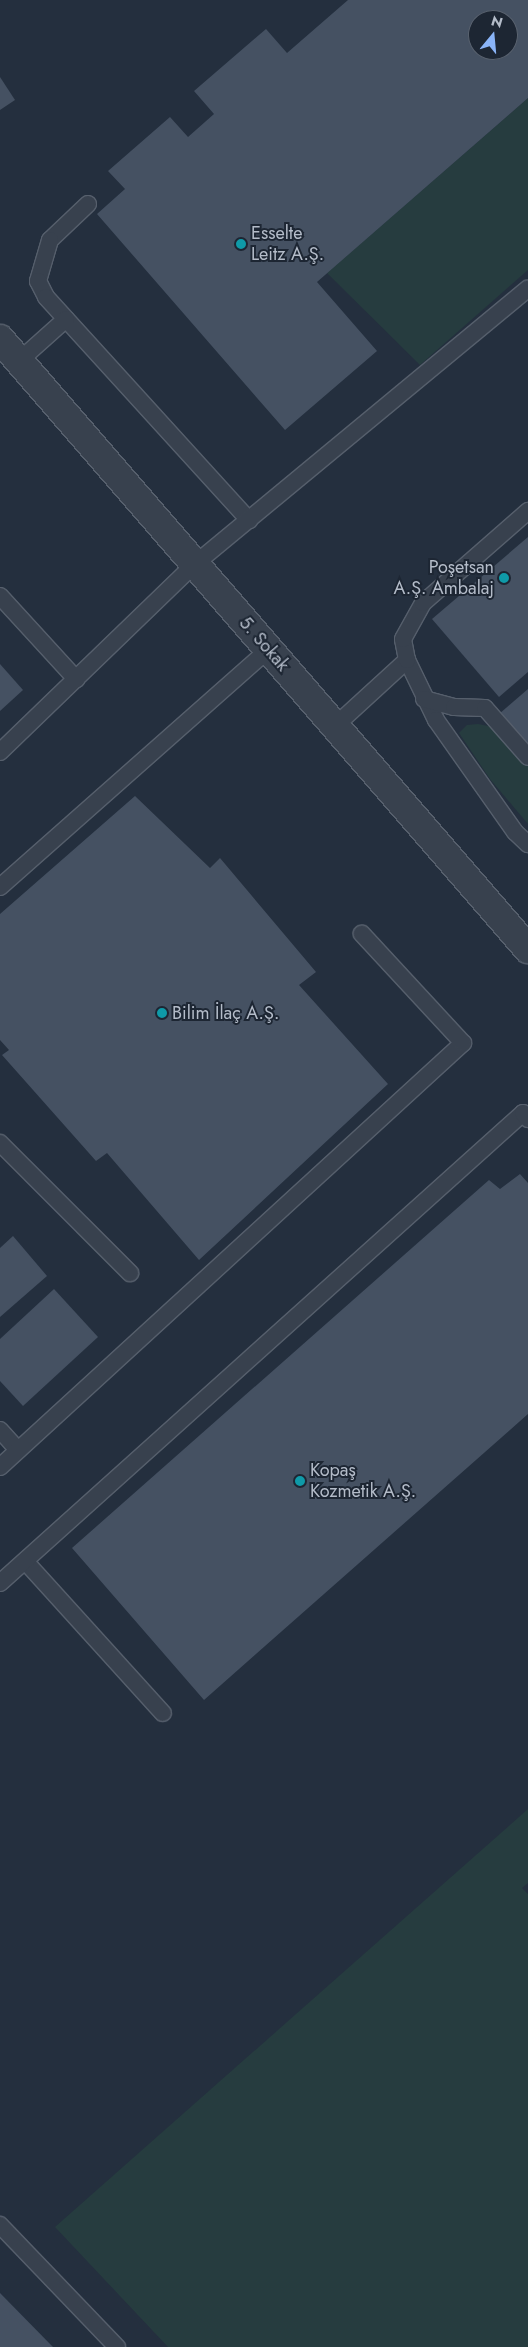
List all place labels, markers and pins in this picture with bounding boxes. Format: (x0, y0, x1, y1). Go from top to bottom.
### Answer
place label: Esselte Leitz A.Ş. (251, 223, 324, 266)
marker: Esselte Leitz A.Ş. (235, 238, 247, 250)
place label: Poşetsan A.Ş. Ambalaj (393, 557, 494, 600)
marker: Poşetsan A.Ş. Ambalaj (498, 572, 510, 584)
place label: Bilim İlaç A.Ş. (172, 1002, 279, 1024)
marker: Bilim İlaç A.Ş. (156, 1007, 168, 1019)
place label: Kopaş Kozmetik A.Ş. (310, 1460, 416, 1502)
marker: Kopaş Kozmetik A.Ş. (294, 1475, 306, 1487)

